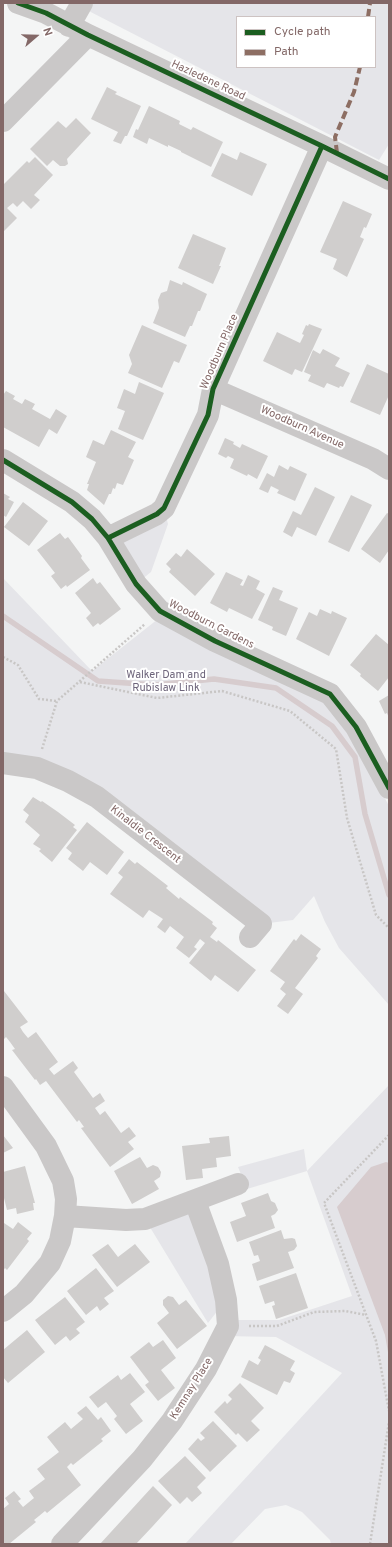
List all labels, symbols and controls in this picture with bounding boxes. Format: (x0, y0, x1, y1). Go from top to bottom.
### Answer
north arrow (16, 16, 56, 56)
legend (236, 16, 376, 68)
text: Cycle path (274, 24, 331, 40)
text: N (39, 26, 55, 38)
text: Path (274, 44, 299, 60)
street label: Hazledene Road (169, 58, 247, 104)
street label: Woodburn Place (198, 312, 242, 392)
street label: Woodburn Avenue (258, 404, 346, 452)
street label: Woodburn Gardens (166, 598, 256, 652)
park label: Walker Dam and Rubislaw Link (126, 669, 206, 695)
street label: Kinaldie Crescent (107, 803, 183, 867)
street label: Kemnay Place (168, 1356, 216, 1422)

